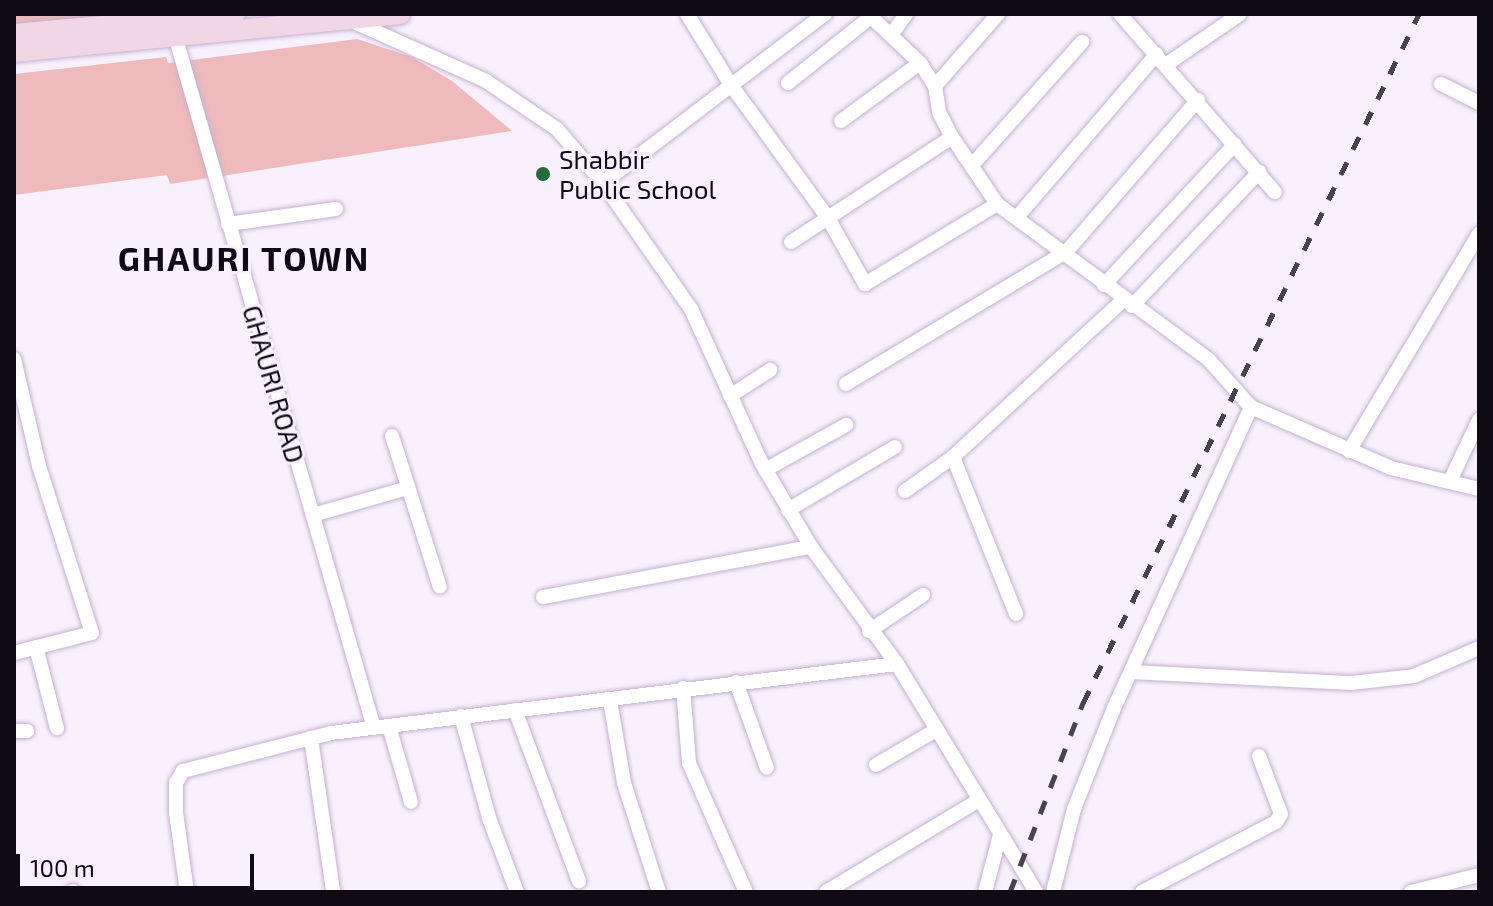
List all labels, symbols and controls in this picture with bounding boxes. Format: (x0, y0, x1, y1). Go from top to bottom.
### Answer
place label: Shabbir Public School (559, 143, 716, 204)
marker: Shabbir Public School (534, 165, 552, 183)
district label: GHAURI TOWN (117, 238, 371, 278)
street label: GHAURI ROAD (237, 302, 311, 466)
scale bar (20, 838, 258, 888)
text: 100 m (30, 853, 95, 882)

